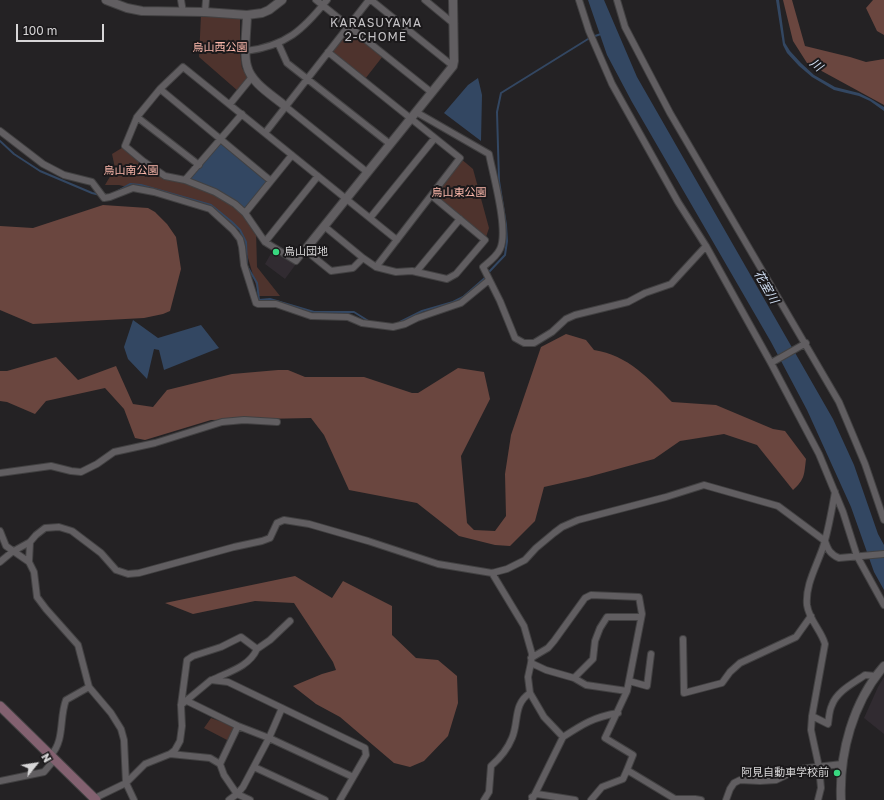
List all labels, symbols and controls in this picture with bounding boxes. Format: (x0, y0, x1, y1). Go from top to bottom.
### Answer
scale bar (18, 16, 106, 42)
district label: KARASUYAMA 2-CHOME (330, 16, 422, 44)
text: 100 m (23, 23, 57, 38)
park label: 烏山西公園 (193, 41, 247, 55)
water label: 川 (807, 56, 825, 74)
park label: 烏山南公園 (104, 164, 158, 178)
park label: 烏山東公園 (432, 186, 486, 200)
place label: 烏山団地 (284, 245, 328, 259)
marker: 烏山団地 (271, 247, 281, 257)
water label: 花室川 (751, 268, 781, 306)
north arrow (16, 744, 56, 784)
text: N (39, 751, 55, 765)
place label: 阿見自動車学校前 (741, 766, 829, 780)
marker: 阿見自動車学校前 (832, 768, 842, 778)

